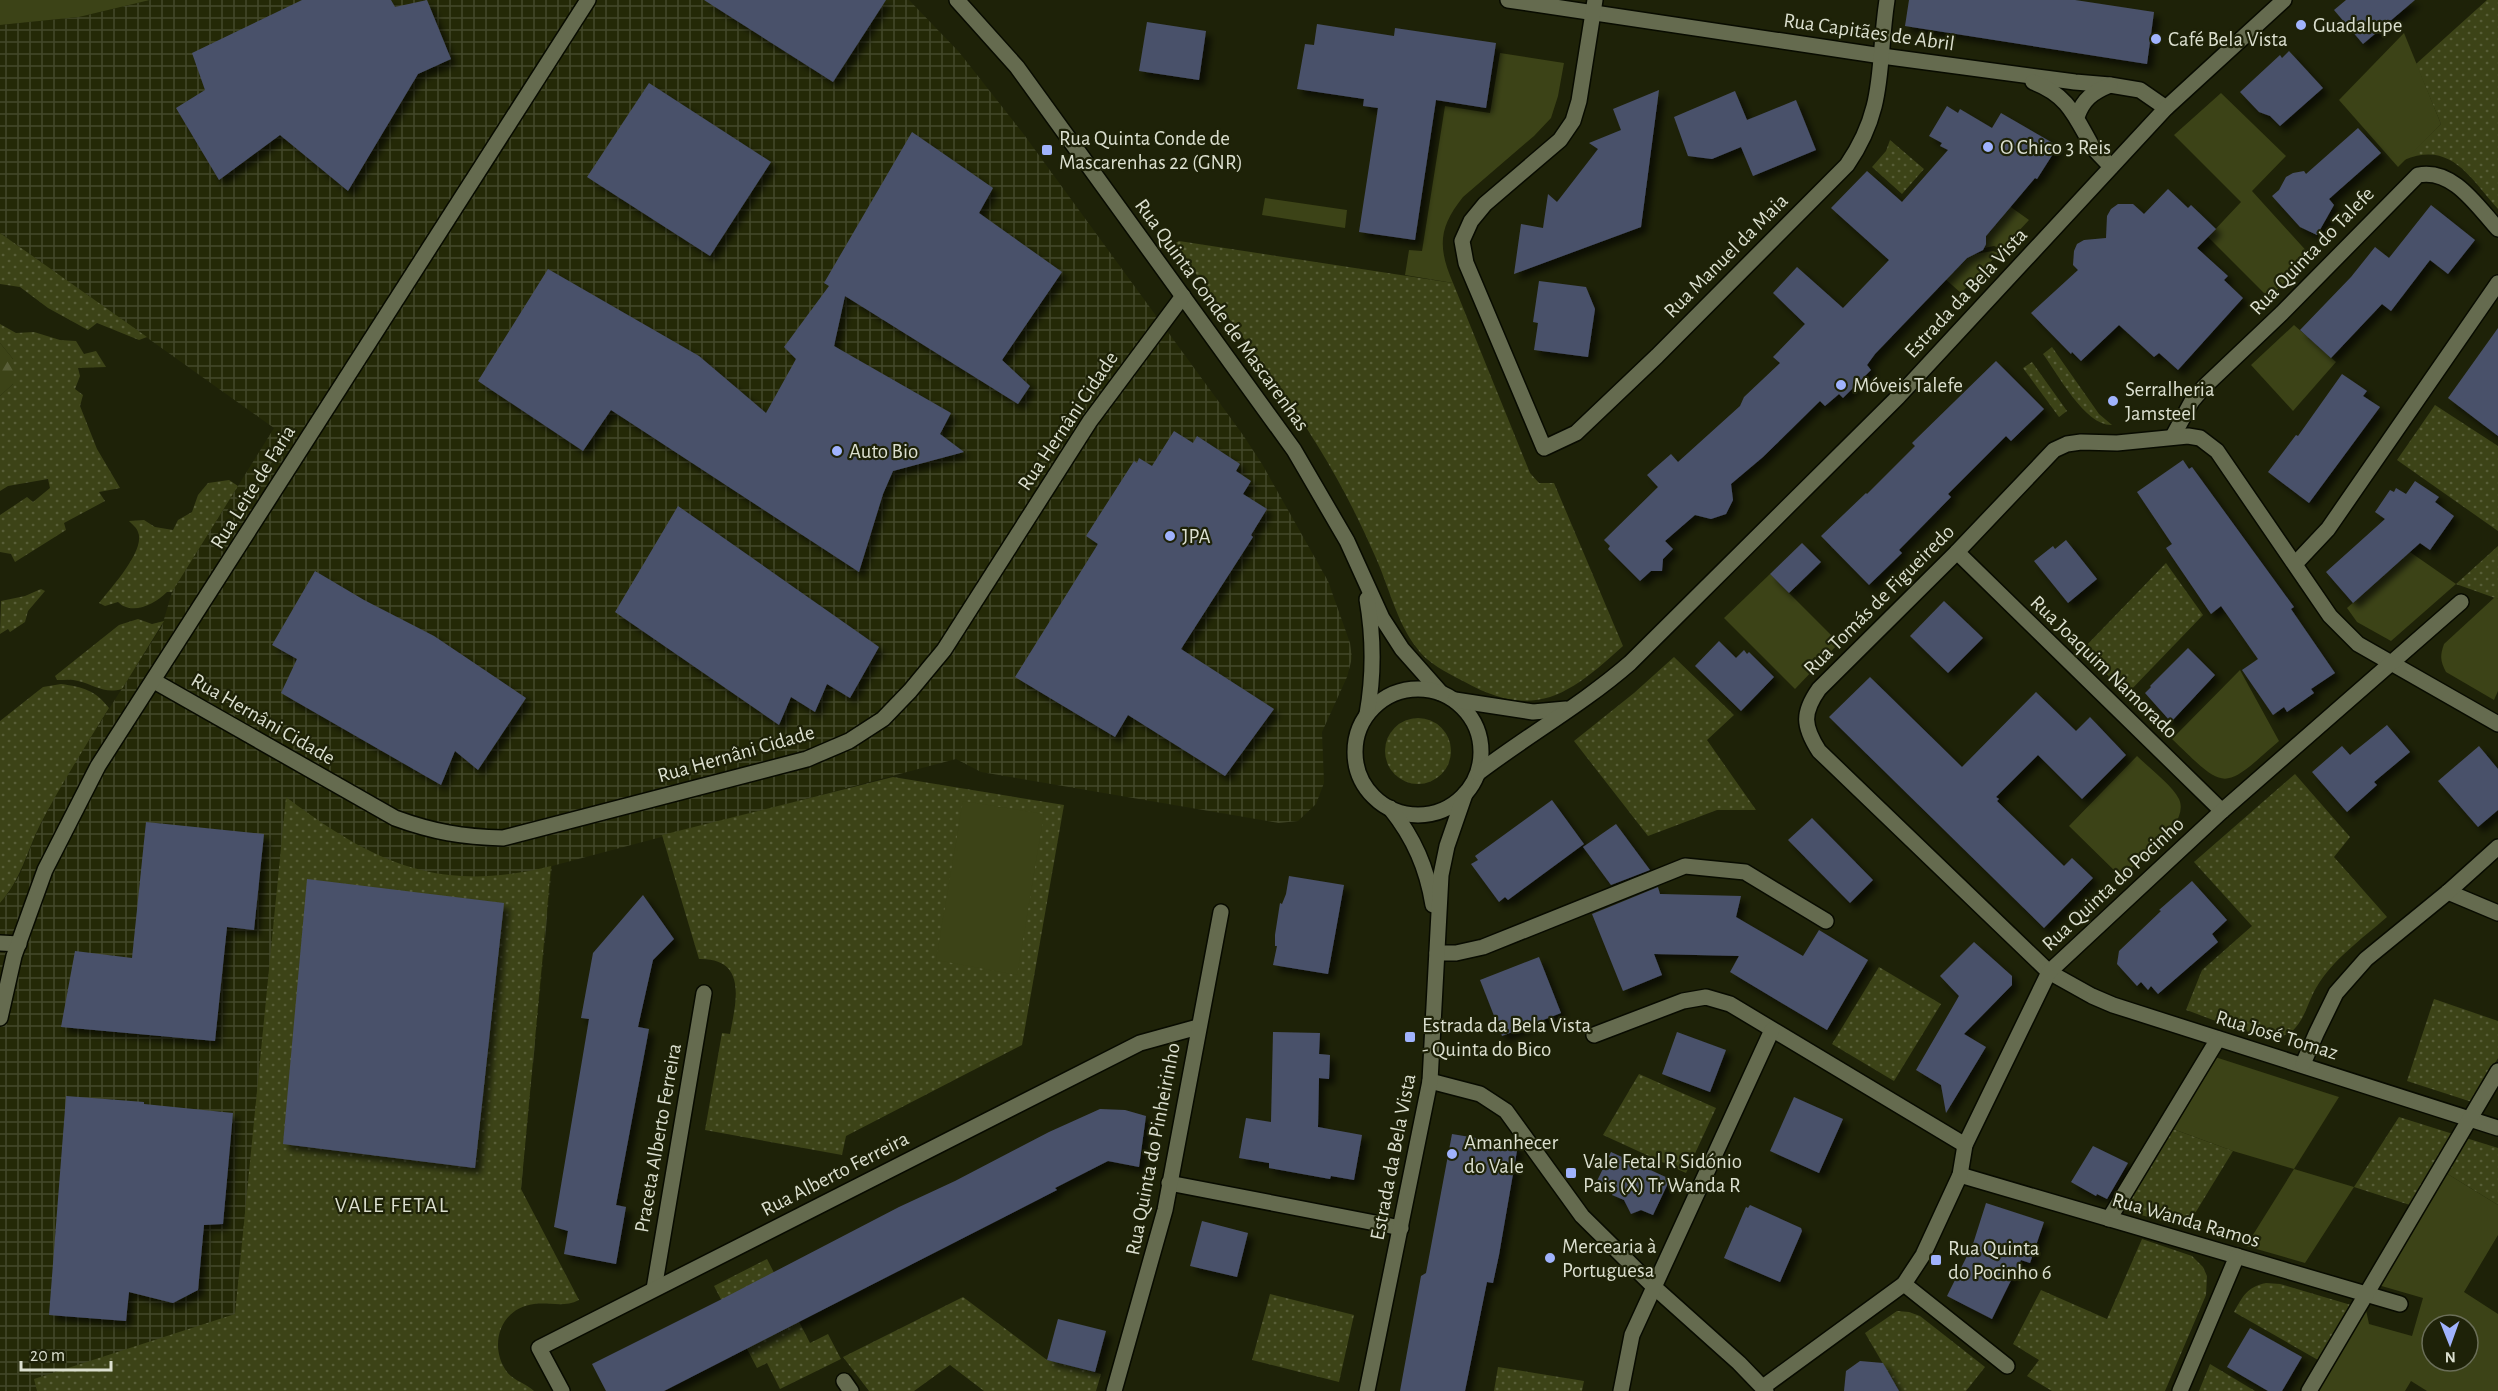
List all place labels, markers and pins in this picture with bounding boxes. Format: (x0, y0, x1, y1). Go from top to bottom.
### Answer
place label: Guadalupe (2313, 15, 2402, 36)
marker: Guadalupe (2294, 18, 2308, 32)
place label: Café Bela Vista (2168, 29, 2288, 50)
marker: Café Bela Vista (2149, 32, 2163, 46)
place label: Rua Quinta Conde de Mascarenhas 22 (GNR) (1059, 128, 1243, 173)
place label: O Chico 3 Reis (2000, 137, 2111, 158)
marker: O Chico 3 Reis (1981, 140, 1995, 154)
marker: Rua Quinta Conde de Mascarenhas 22 (GNR) (1040, 143, 1054, 157)
place label: Móveis Talefe (1853, 375, 1963, 396)
marker: Móveis Talefe (1834, 378, 1848, 392)
place label: Serralheria Jamsteel (2125, 379, 2215, 424)
marker: Serralheria Jamsteel (2106, 394, 2120, 408)
place label: Auto Bio (849, 441, 918, 462)
marker: Auto Bio (830, 444, 844, 458)
place label: JPA (1182, 526, 1211, 547)
marker: JPA (1163, 529, 1177, 543)
place label: Estrada da Bela Vista - Quinta do Bico (1422, 1015, 1591, 1060)
marker: Estrada da Bela Vista - Quinta do Bico (1403, 1030, 1417, 1044)
place label: Amanhecer do Vale (1464, 1132, 1558, 1177)
marker: Amanhecer do Vale (1445, 1147, 1459, 1161)
place label: Vale Fetal R Sidónio Pais (X) Tr Wanda R (1583, 1151, 1742, 1196)
marker: Vale Fetal R Sidónio Pais (X) Tr Wanda R (1564, 1166, 1578, 1180)
place label: Mercearia à Portuguesa (1562, 1236, 1657, 1281)
place label: Rua Quinta do Pocinho 6 (1948, 1238, 2052, 1283)
marker: Mercearia à Portuguesa (1543, 1251, 1557, 1265)
marker: Rua Quinta do Pocinho 6 (1929, 1253, 1943, 1267)

